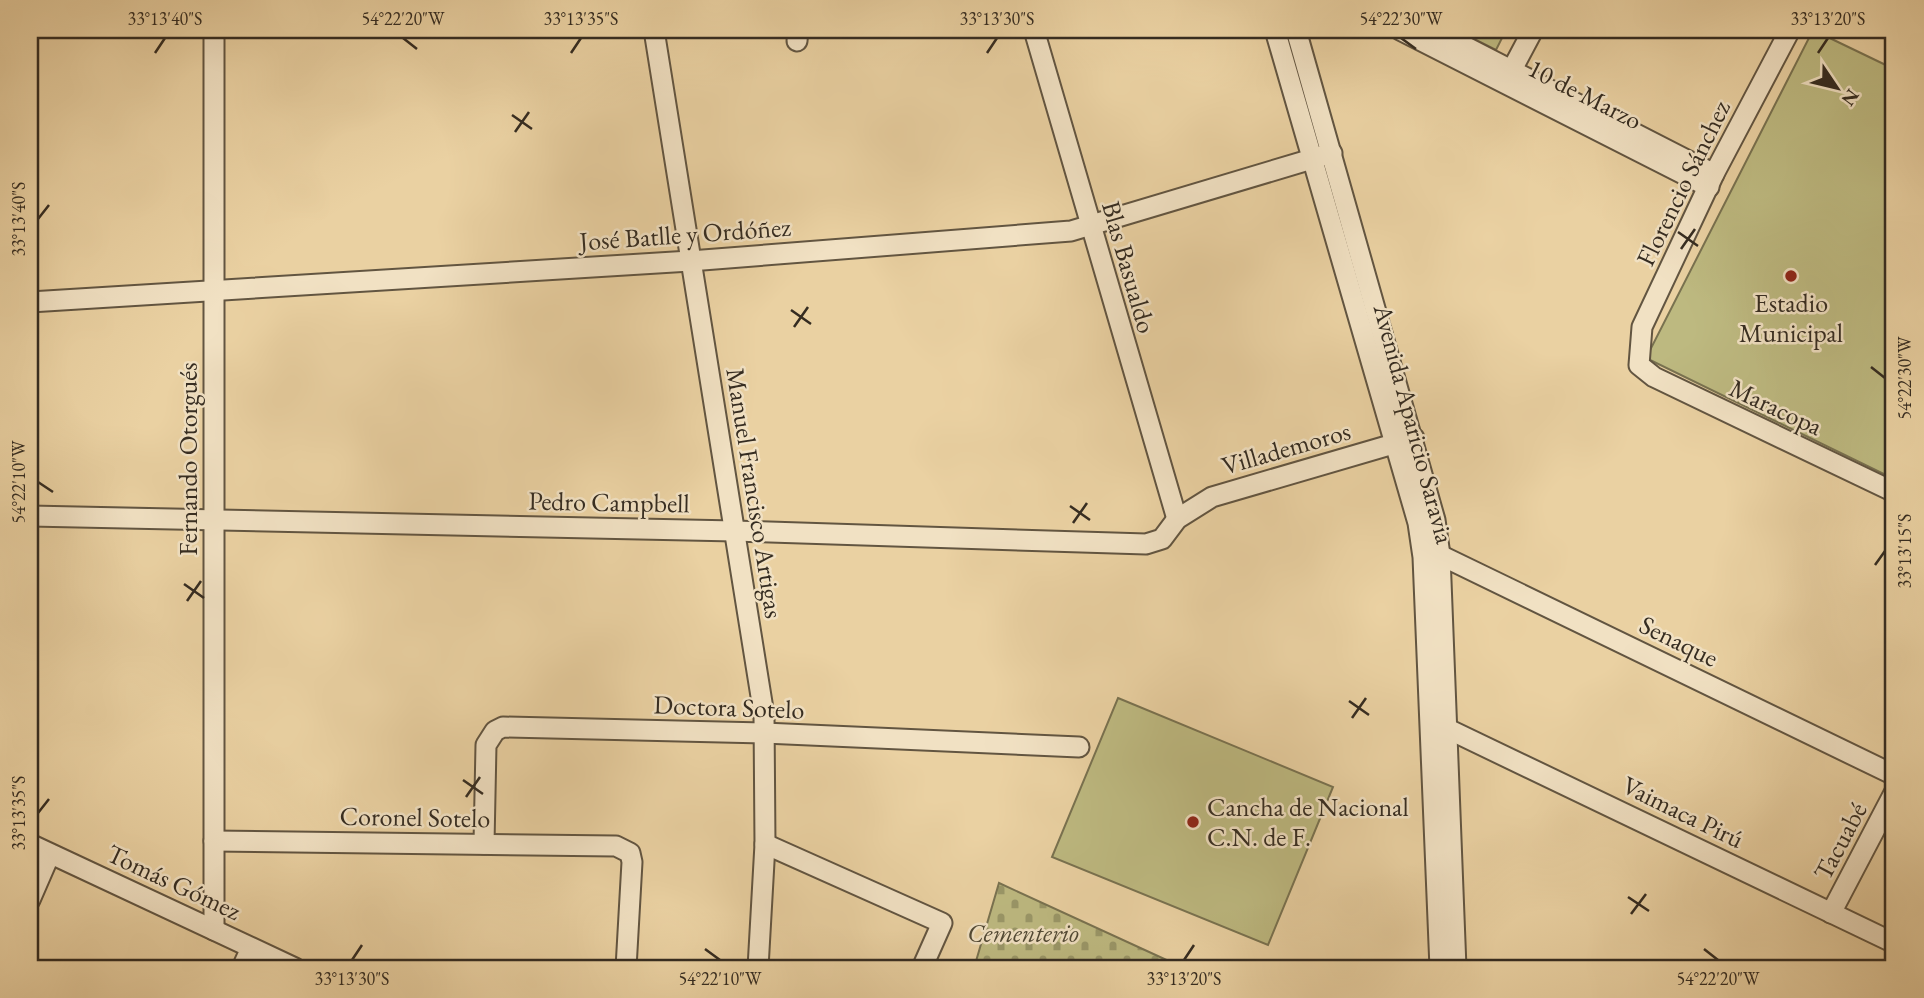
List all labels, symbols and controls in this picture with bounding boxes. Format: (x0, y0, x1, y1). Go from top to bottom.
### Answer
text: 33°13'40"S (128, 7, 202, 30)
text: 54°22'20"W (361, 7, 445, 30)
text: 33°13'35"S (544, 7, 618, 30)
text: 33°13'30"S (960, 7, 1034, 30)
text: 54°22'30"W (1359, 7, 1443, 30)
text: 33°13'20"S (1791, 7, 1865, 30)
street label: 10 de Marzo (1522, 51, 1648, 137)
north arrow (1801, 52, 1871, 122)
text: N (1836, 84, 1865, 111)
street label: Florencio Sánchez (1628, 94, 1738, 271)
text: 33°13'40"S (7, 182, 30, 256)
street label: Blas Basualdo (1094, 197, 1164, 337)
street label: José Batlle y Ordóñez (576, 210, 792, 258)
marker: Estadio Municipal (1783, 268, 1799, 284)
place label: Estadio Municipal (1739, 286, 1843, 350)
street label: Avenida Aparicio Saravia (1365, 300, 1462, 548)
text: 54°22'30"W (1893, 336, 1916, 420)
street label: Fernando Otorgués (171, 362, 205, 556)
street label: Manuel Francisco Artigas (718, 365, 792, 621)
street label: Maracopa (1724, 371, 1828, 444)
street label: Villademoros (1218, 413, 1354, 483)
text: 54°22'10"W (7, 440, 30, 524)
street label: Pedro Campbell (528, 484, 690, 520)
text: 33°13'15"S (1893, 514, 1916, 588)
street label: Senaque (1634, 607, 1724, 675)
street label: Doctora Sotelo (653, 687, 805, 727)
street label: Vaimaca Pirú (1617, 768, 1750, 856)
text: 33°13'35"S (7, 776, 30, 850)
place label: Cancha de Nacional C.N. de F. (1207, 790, 1409, 854)
street label: Tacuabé (1805, 796, 1875, 886)
street label: Coronel Sotelo (339, 799, 491, 835)
marker: Cancha de Nacional C.N. de F. (1185, 814, 1201, 830)
street label: Tomás Gómez (102, 836, 247, 928)
park label: Cementerio (967, 916, 1079, 950)
text: 33°13'30"S (315, 967, 389, 990)
text: 54°22'10"W (678, 967, 762, 990)
text: 33°13'20"S (1147, 967, 1221, 990)
text: 54°22'20"W (1676, 967, 1760, 990)

